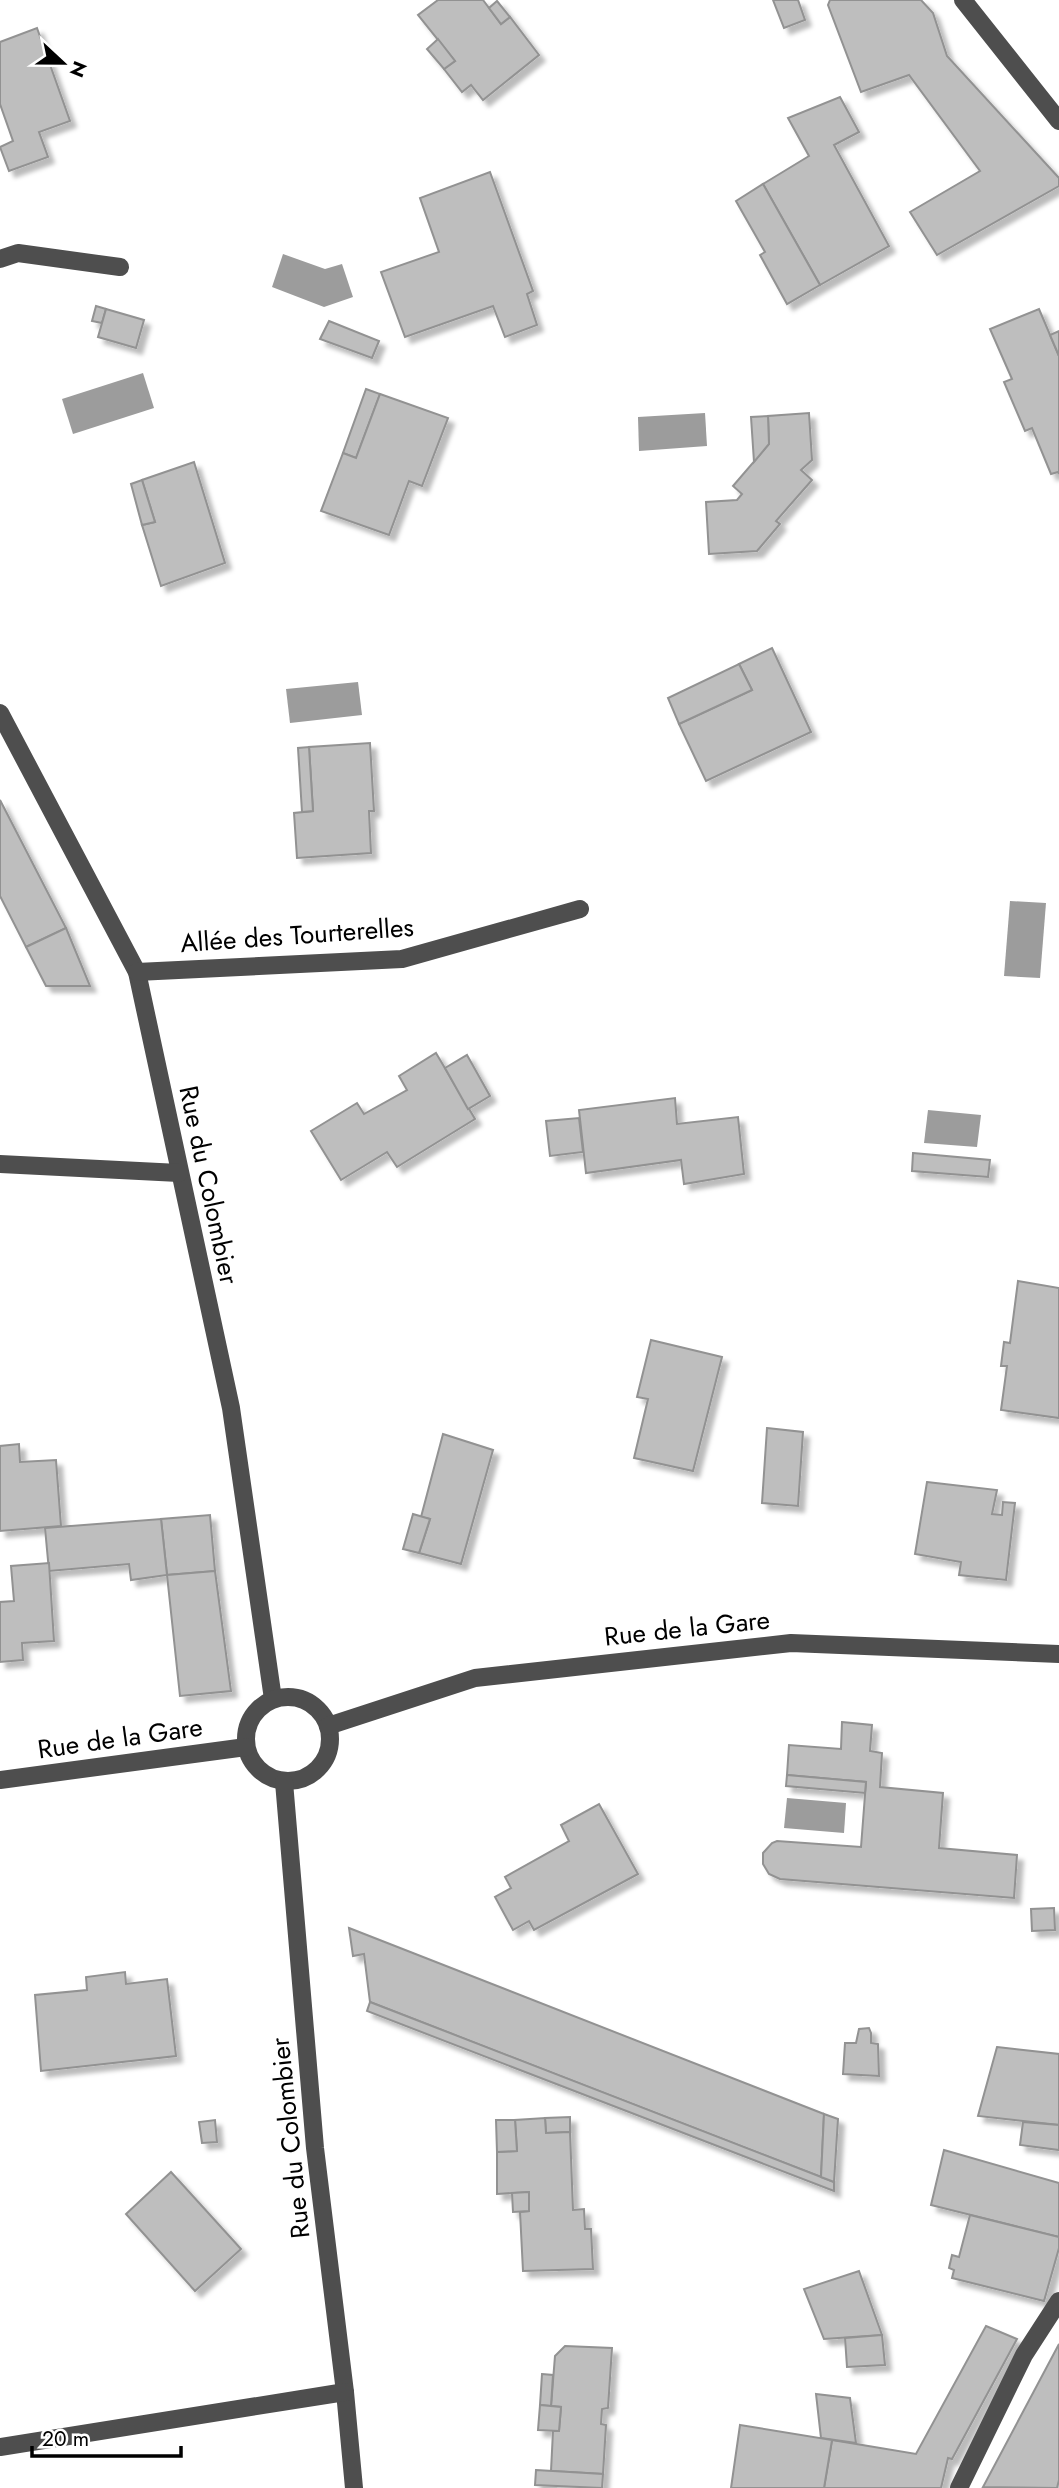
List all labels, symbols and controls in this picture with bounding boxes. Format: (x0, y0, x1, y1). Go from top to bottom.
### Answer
north arrow (28, 28, 98, 98)
text: N (63, 57, 94, 81)
street label: Allée des Tourterelles (179, 908, 415, 962)
street label: Rue du Colombier (169, 1082, 249, 1288)
street label: Rue de la Gare (602, 1600, 772, 1656)
street label: Rue de la Gare (35, 1708, 205, 1768)
street label: Rue du Colombier (261, 2035, 319, 2240)
scale bar (32, 2414, 180, 2458)
text: 20 m (42, 2424, 89, 2454)

